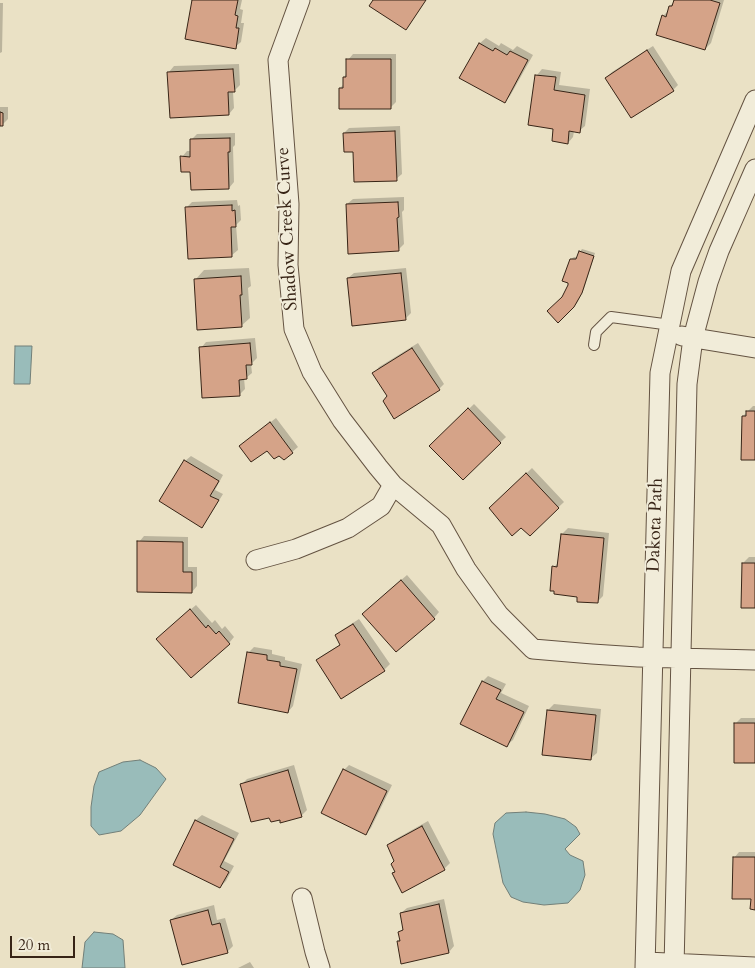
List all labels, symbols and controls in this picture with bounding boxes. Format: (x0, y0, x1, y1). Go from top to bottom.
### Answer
street label: Shadow Creek Curve (273, 147, 303, 311)
street label: Dakota Path (644, 478, 668, 572)
scale bar (12, 926, 78, 958)
text: 20 m (18, 935, 50, 955)

